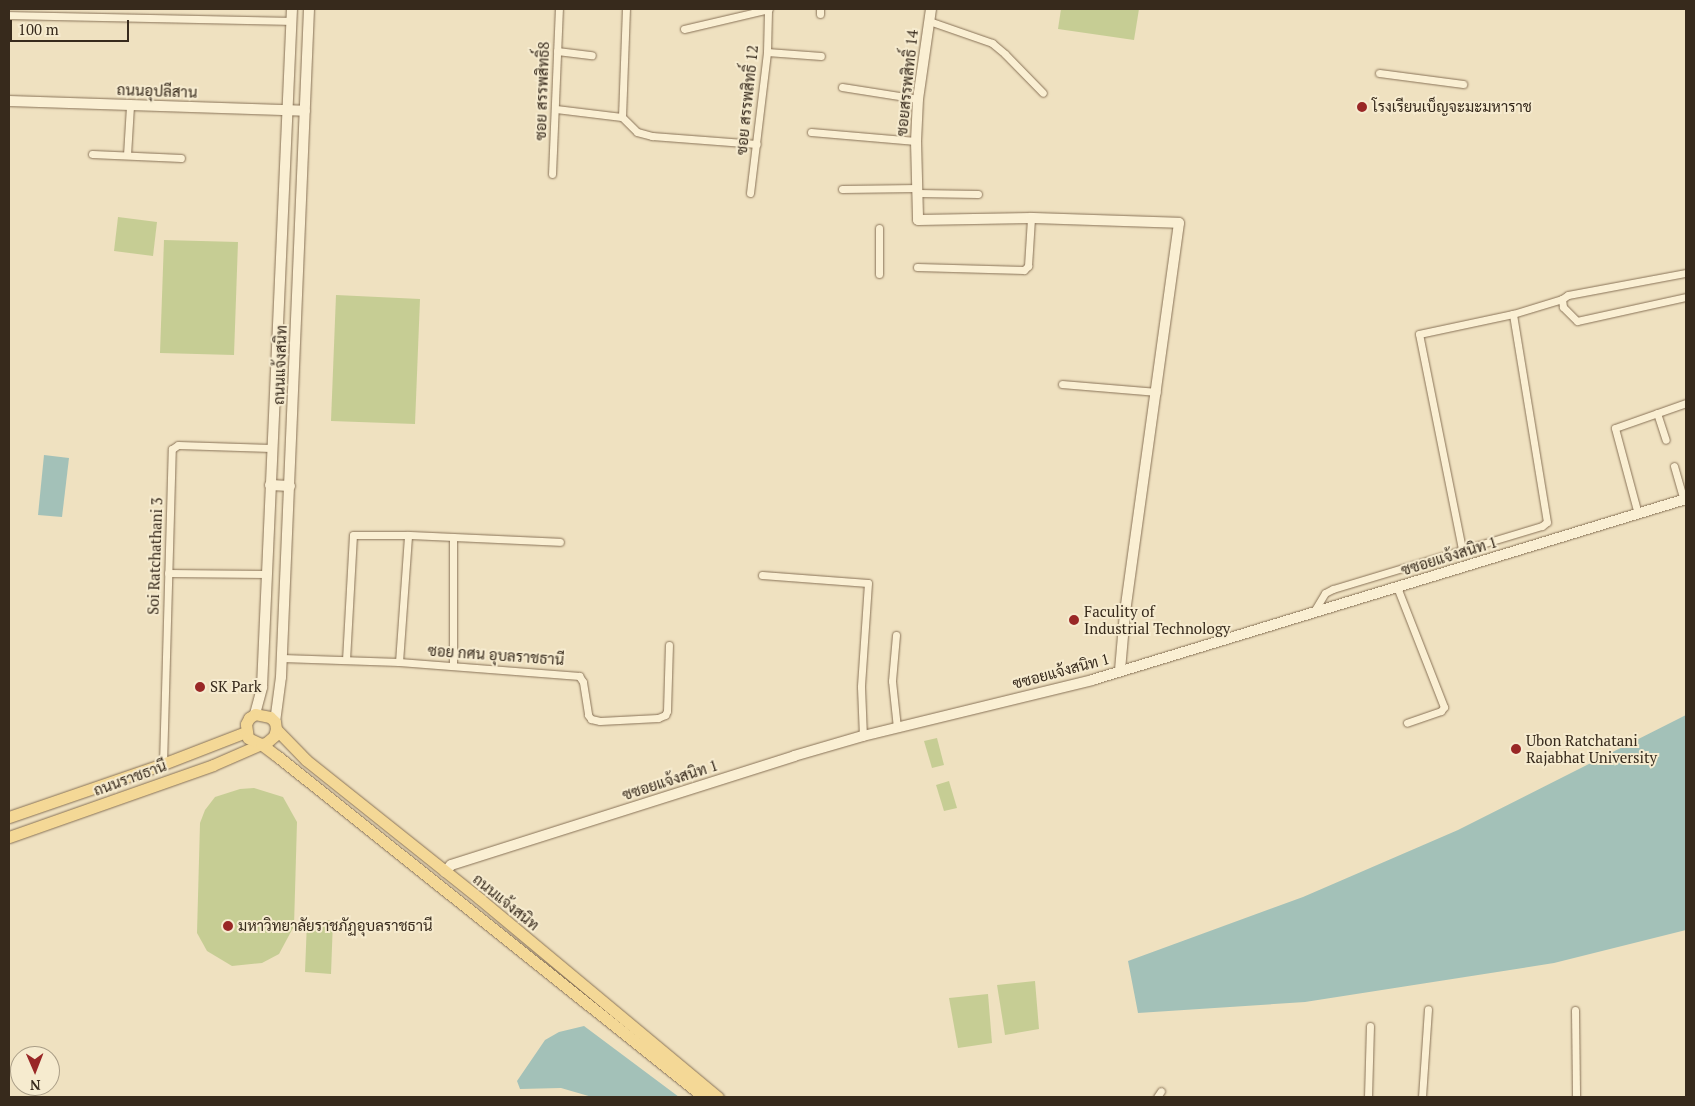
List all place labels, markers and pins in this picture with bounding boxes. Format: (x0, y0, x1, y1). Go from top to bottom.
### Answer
place label: โรงเรียนเบ็ญจะมะมหาราช (1372, 98, 1532, 116)
marker: โรงเรียนเบ็ญจะมะมหาราช (1356, 101, 1368, 113)
place label: Faculity of Industrial Technology (1084, 602, 1230, 637)
marker: Faculity of Industrial Technology (1068, 614, 1080, 626)
place label: SK Park (210, 678, 261, 696)
marker: SK Park (194, 681, 206, 693)
place label: Ubon Ratchatani Rajabhat University (1526, 731, 1657, 766)
marker: Ubon Ratchatani Rajabhat University (1510, 743, 1522, 755)
place label: มหาวิทยาลัยราชภัฏอุบลราชธานี (238, 917, 433, 935)
marker: มหาวิทยาลัยราชภัฏอุบลราชธานี (222, 920, 234, 932)

